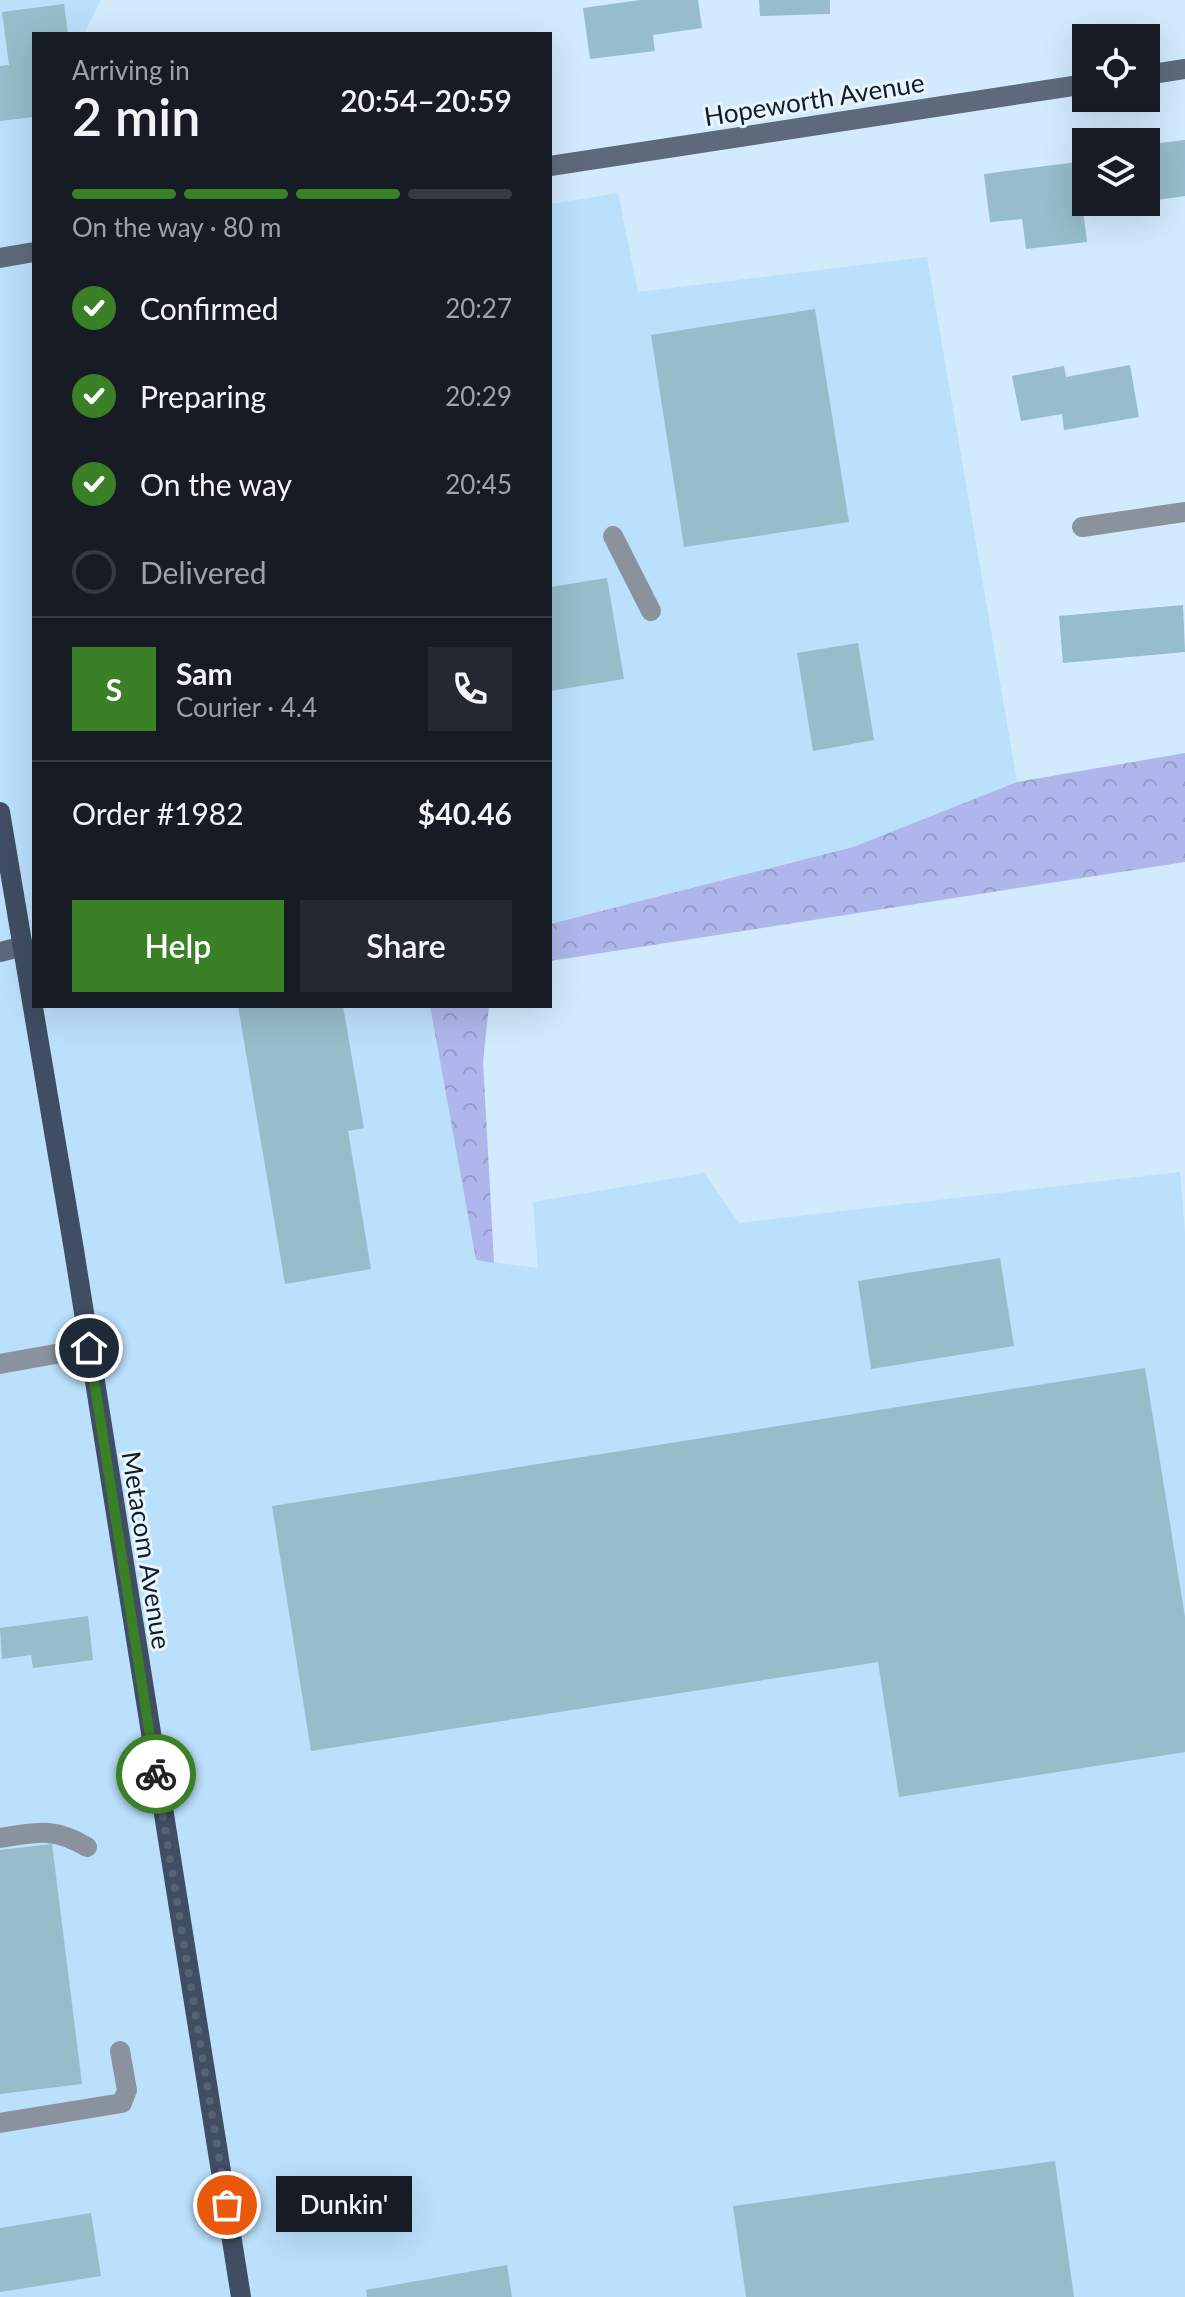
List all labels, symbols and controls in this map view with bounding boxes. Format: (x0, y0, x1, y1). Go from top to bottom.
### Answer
map controls (1072, 24, 1160, 216)
button: locate (1072, 24, 1160, 112)
text: Arriving in (72, 54, 190, 86)
street label: Hopeworth Avenue (702, 66, 926, 132)
text: 20:54–20:59 (340, 82, 512, 118)
text: 2 min (72, 85, 200, 147)
button: layers (1072, 128, 1160, 216)
text: On the way · 80 m (72, 211, 281, 243)
icon: check (72, 286, 116, 330)
text: Confirmed (140, 290, 279, 326)
text: 20:27 (445, 292, 512, 324)
icon: check (72, 374, 116, 418)
text: Preparing (140, 378, 266, 414)
text: 20:29 (445, 380, 512, 412)
icon: check (72, 462, 116, 506)
text: On the way (140, 466, 292, 502)
text: 20:45 (445, 468, 512, 500)
text: Delivered (140, 554, 267, 590)
button: phone (428, 647, 512, 731)
text: Sam (176, 655, 233, 691)
text: S (106, 671, 122, 707)
text: Courier · 4.4 (176, 691, 317, 723)
text: Order #1982 (72, 795, 244, 831)
text: $40.46 (418, 795, 512, 831)
button: Help (72, 900, 284, 992)
button: Share (300, 900, 512, 992)
pin (55, 1314, 123, 1382)
icon: home (67, 1326, 111, 1370)
street label: Metacom Avenue (116, 1449, 178, 1651)
courier (116, 1734, 196, 1814)
icon: bike (134, 1752, 178, 1796)
pin (193, 2171, 261, 2239)
callout: Dunkin' (275, 2177, 411, 2233)
icon: bag (205, 2183, 249, 2227)
text: Dunkin' (300, 2188, 388, 2220)

